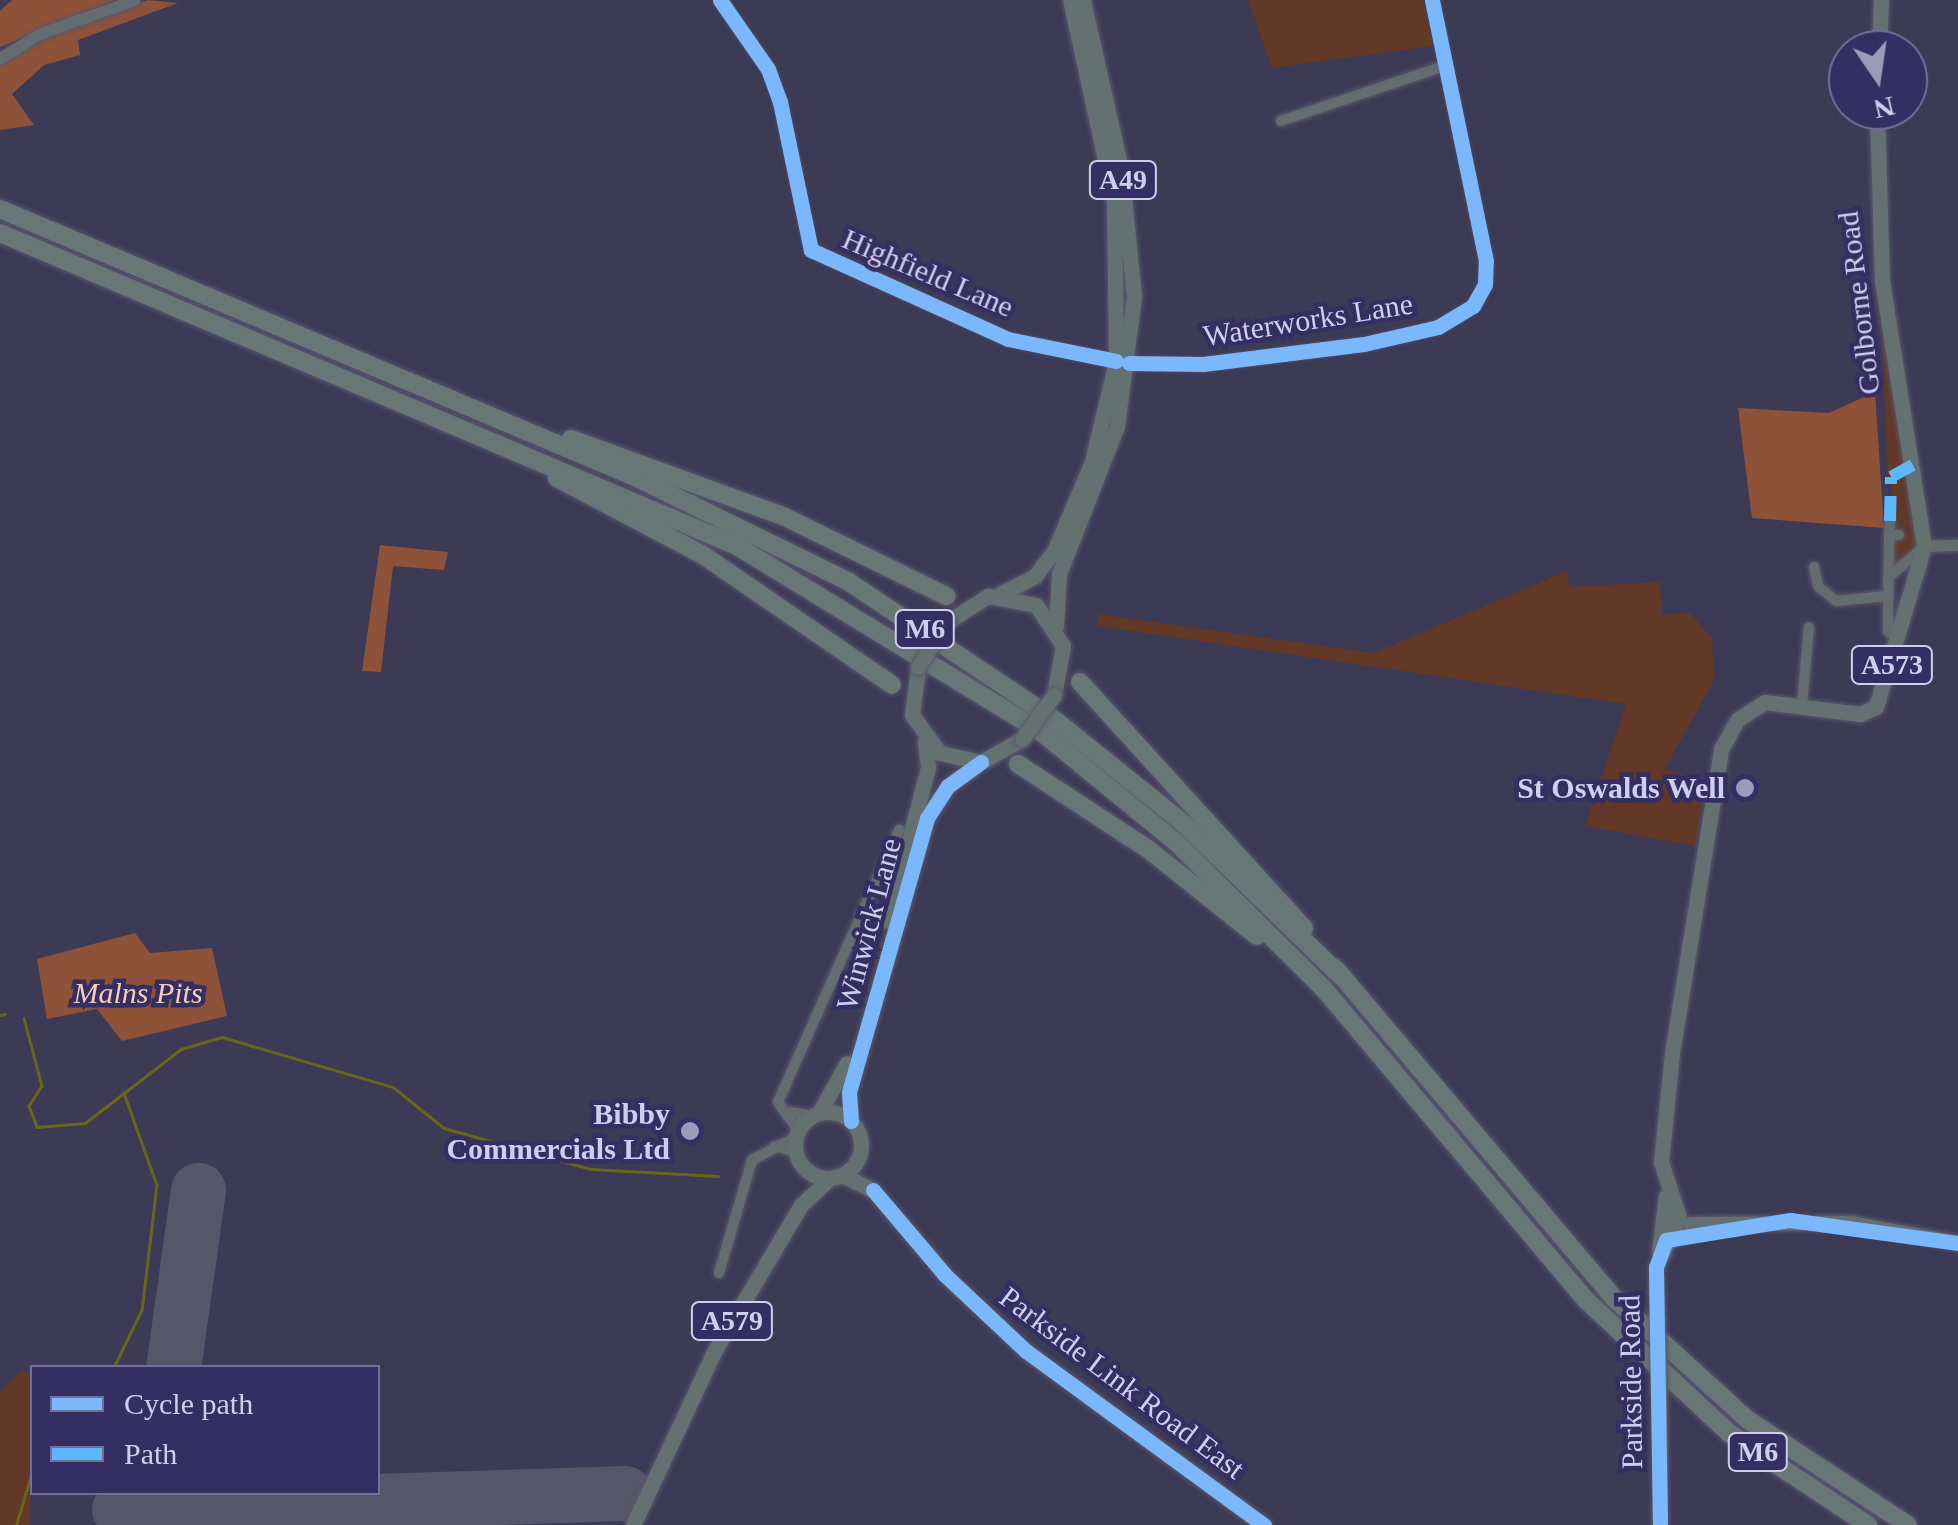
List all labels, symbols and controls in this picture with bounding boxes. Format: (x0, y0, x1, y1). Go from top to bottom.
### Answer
north arrow (1828, 30, 1928, 130)
text: N (1871, 90, 1898, 125)
road number: A49 (1088, 157, 1158, 203)
street label: Golborne Road (1830, 209, 1888, 397)
street label: Highfield Lane (837, 221, 1019, 325)
street label: Waterworks Lane (1201, 286, 1415, 354)
road number: M6 (892, 606, 958, 652)
road number: A573 (1850, 642, 1934, 688)
place label: St Oswalds Well (1517, 770, 1725, 806)
marker: St Oswalds Well (1734, 777, 1756, 799)
street label: Winwick Lane (829, 834, 909, 1014)
park label: Malns Pits (73, 975, 203, 1011)
place label: Bibby Commercials Ltd (446, 1096, 670, 1166)
marker: Bibby Commercials Ltd (679, 1120, 701, 1142)
street label: Parkside Link Road East (992, 1279, 1252, 1487)
street label: Parkside Road (1611, 1295, 1651, 1469)
road number: A579 (690, 1298, 774, 1344)
legend (30, 1365, 380, 1495)
text: Cycle path (124, 1387, 253, 1420)
road number: M6 (1726, 1429, 1790, 1475)
text: Path (124, 1437, 177, 1470)

